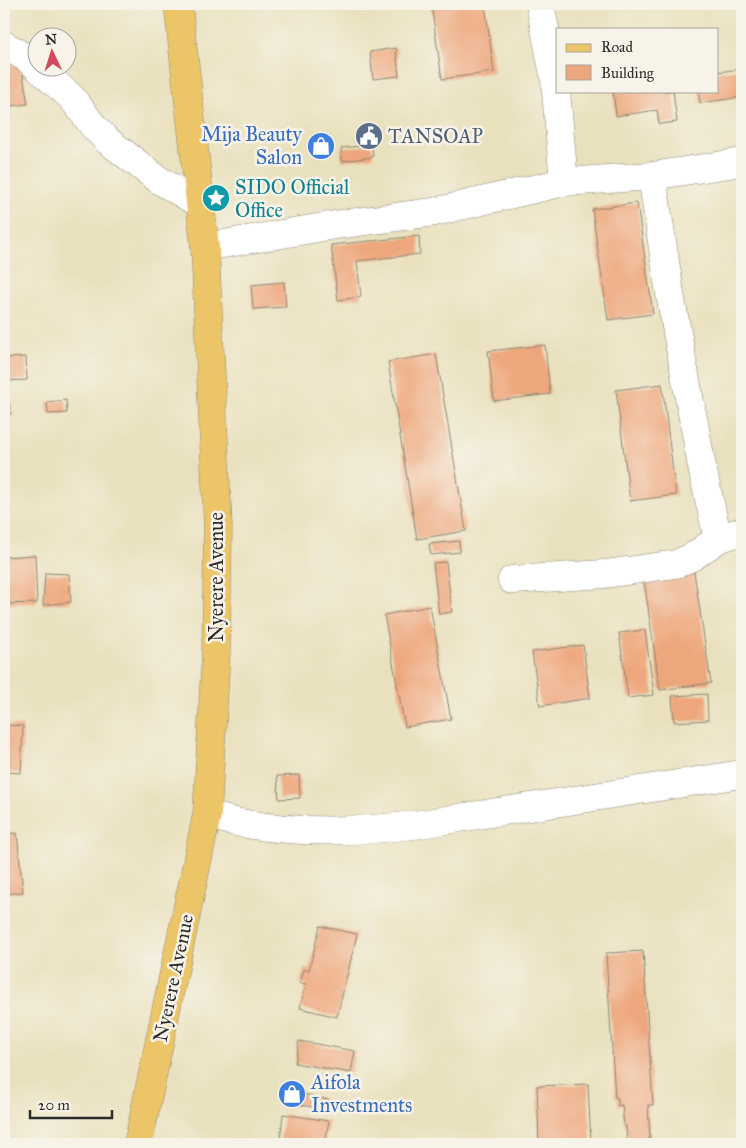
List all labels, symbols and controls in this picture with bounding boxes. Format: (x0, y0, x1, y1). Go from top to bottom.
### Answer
north arrow (28, 28, 78, 78)
legend (556, 28, 718, 92)
text: N (45, 31, 58, 48)
text: Road (601, 38, 633, 56)
text: Building (601, 64, 655, 82)
public building icon: TANSOAP (354, 121, 384, 151)
place label: Mija Beauty Salon (201, 122, 303, 169)
place label: TANSOAP (388, 124, 483, 148)
shop icon: Mija Beauty Salon (306, 131, 336, 161)
place label: SIDO Official Office (235, 175, 350, 222)
place icon: SIDO Official Office (201, 183, 231, 213)
street label: Nyerere Avenue (204, 512, 228, 642)
street label: Nyerere Avenue (148, 912, 198, 1044)
place label: Aifola Investments (310, 1070, 412, 1117)
shop icon: Aifola Investments (277, 1079, 307, 1109)
scale bar (30, 1088, 112, 1120)
text: 20 m (38, 1096, 70, 1114)

